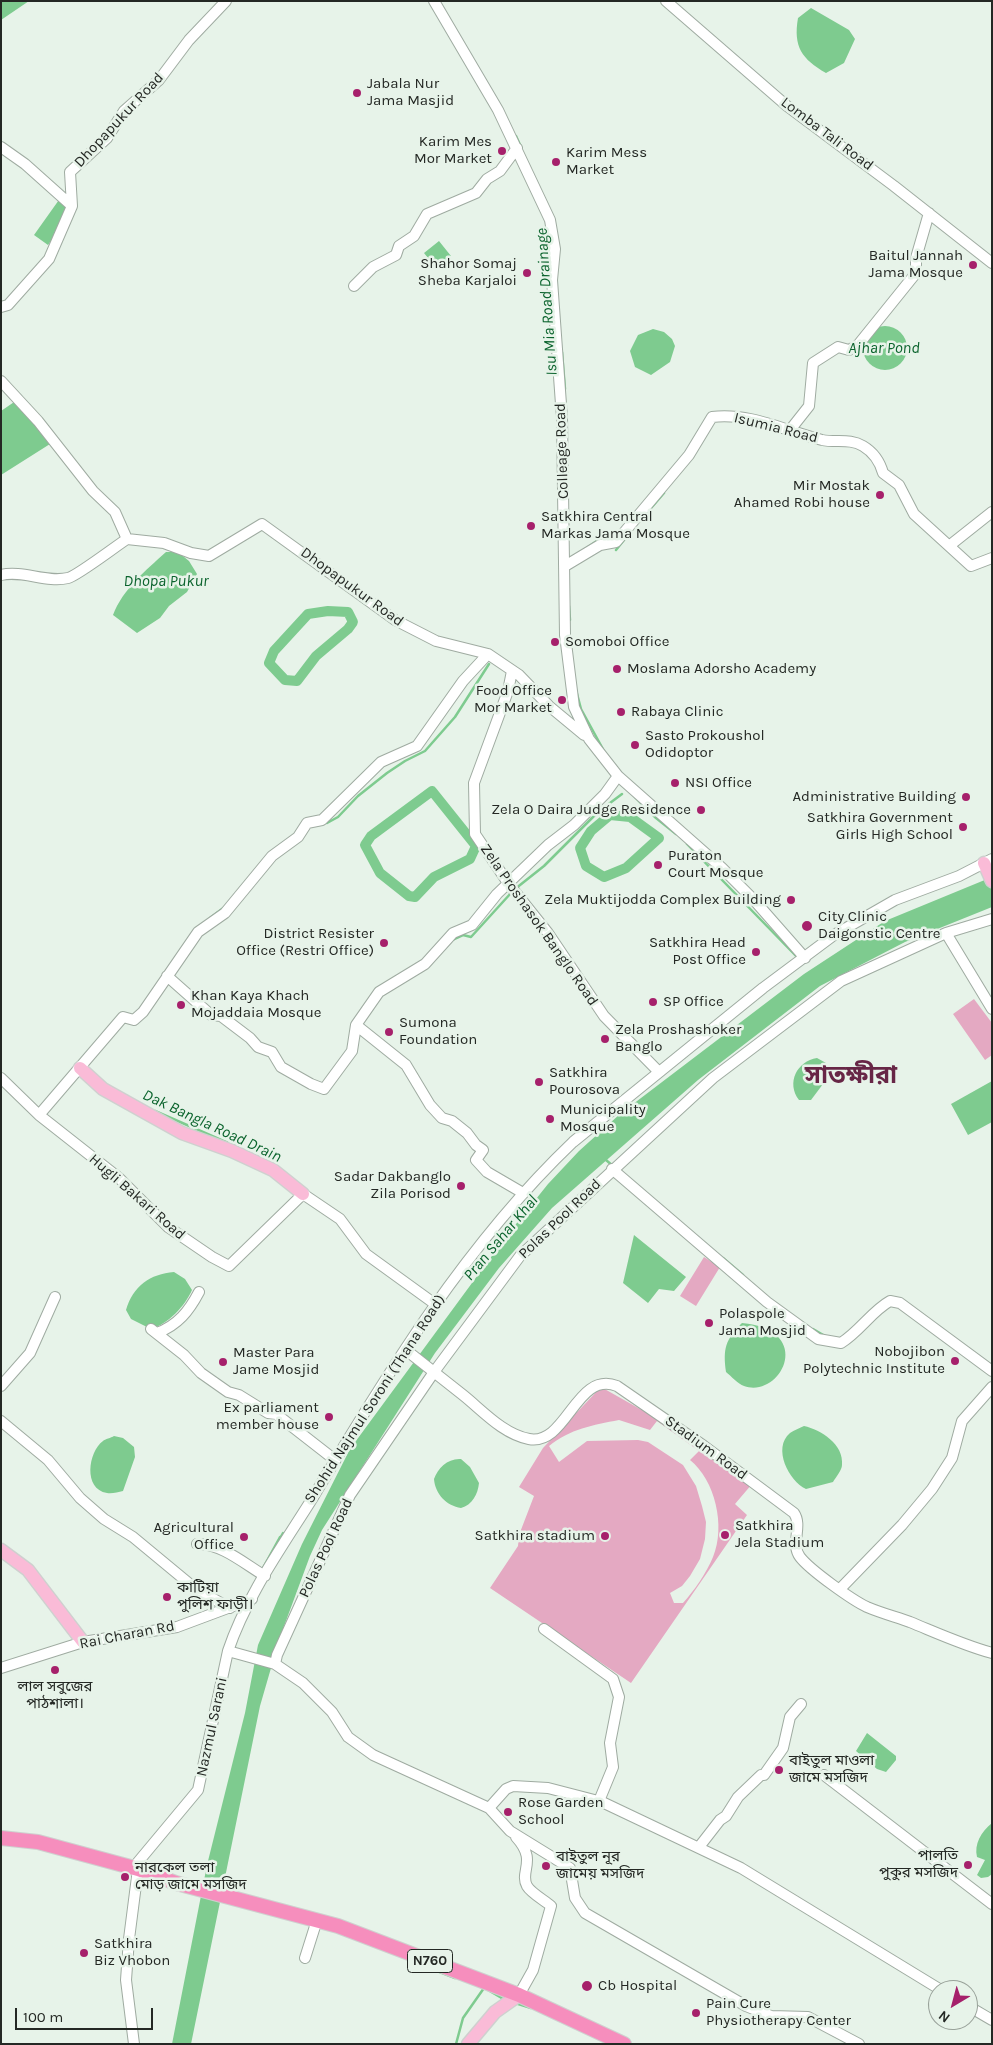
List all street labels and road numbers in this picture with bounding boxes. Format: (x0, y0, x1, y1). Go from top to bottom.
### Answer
street label: Dhopapukur Road (70, 69, 168, 171)
street label: Lomba Tali Road (777, 93, 877, 175)
street label: Colleage Road (551, 403, 573, 499)
street label: Isumia Road (732, 409, 820, 447)
street label: Dhopapukur Road (297, 544, 407, 630)
street label: Zela Proshasok Banglo Road (476, 841, 602, 1009)
street label: Hugli Bakari Road (85, 1150, 189, 1244)
street label: Polas Pool Road (515, 1175, 605, 1263)
street label: Shohid Najmul Soroni (Thana Road) (301, 1291, 449, 1507)
street label: Stadium Road (661, 1412, 751, 1484)
street label: Polas Pool Road (295, 1496, 357, 1600)
street label: Rai Charan Rd (78, 1617, 176, 1653)
street label: Nazmul Sarani (193, 1676, 231, 1778)
road number: N760 (408, 1950, 452, 1972)

